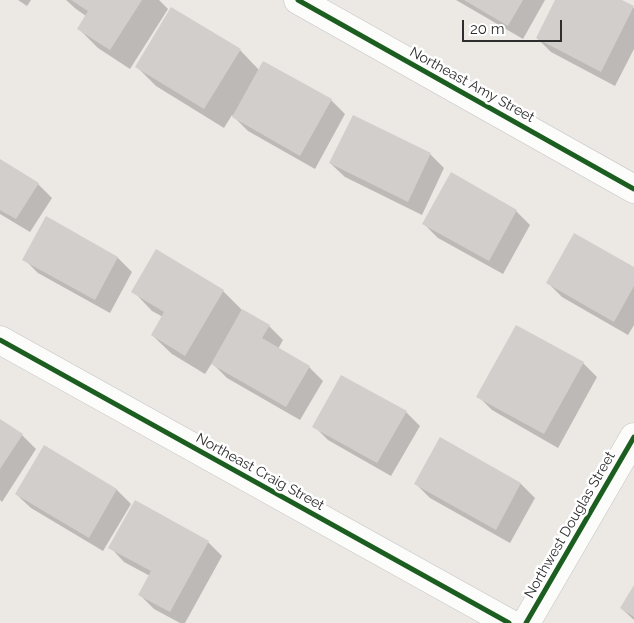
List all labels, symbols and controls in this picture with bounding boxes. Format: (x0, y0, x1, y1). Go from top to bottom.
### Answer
scale bar (464, 10, 564, 42)
text: 20 m (470, 20, 505, 38)
street label: Northeast Amy Street (407, 44, 537, 126)
street label: Northeast Craig Street (193, 430, 327, 514)
street label: Northwest Douglas Street (521, 449, 619, 601)

